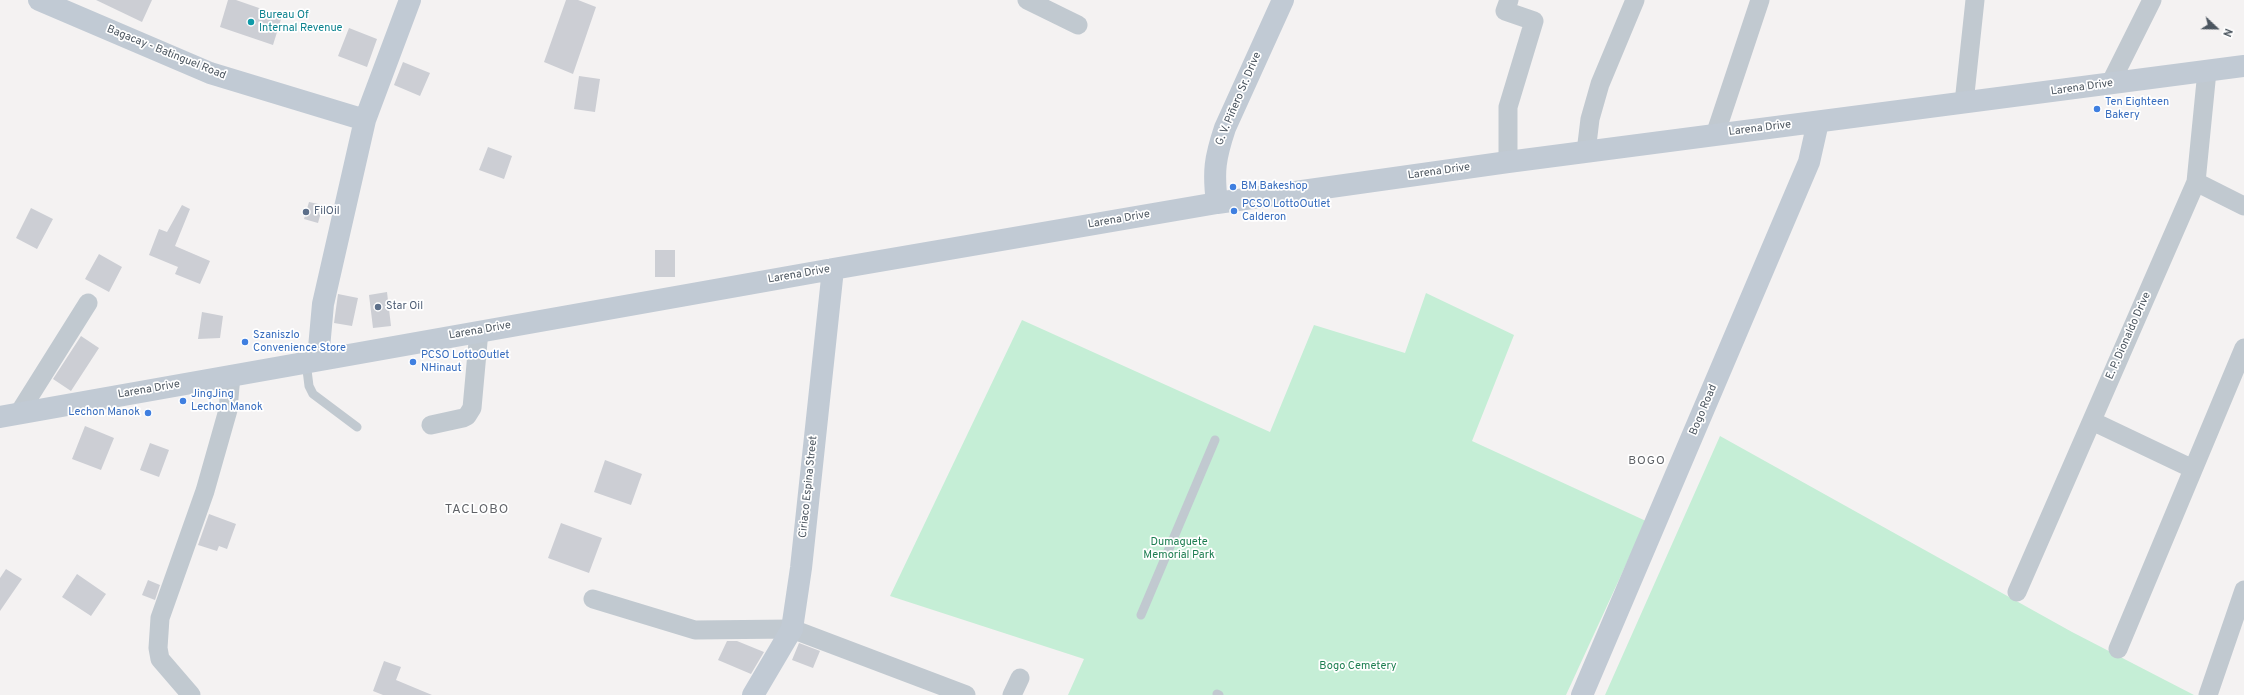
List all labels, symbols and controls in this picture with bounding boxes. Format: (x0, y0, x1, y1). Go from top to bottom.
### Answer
north arrow (2196, 8, 2236, 48)
place label: Bureau Of Internal Revenue (259, 9, 343, 35)
marker: Bureau Of Internal Revenue (246, 17, 256, 27)
street label: Bagacay - Batinguel Road (105, 23, 227, 83)
text: N (2219, 26, 2235, 39)
street label: G. V. Piñero Sr. Drive (1213, 50, 1265, 148)
street label: Larena Drive (2050, 77, 2114, 99)
place label: Ten Eighteen Bakery (2105, 96, 2169, 122)
marker: Ten Eighteen Bakery (2092, 104, 2102, 114)
street label: Larena Drive (1728, 119, 1792, 139)
street label: Larena Drive (1407, 161, 1471, 183)
place label: BM Bakeshop (1241, 180, 1308, 194)
marker: BM Bakeshop (1228, 182, 1238, 192)
place label: PCSO LottoOutlet Calderon (1242, 198, 1330, 224)
place label: FilOil (314, 205, 340, 219)
marker: PCSO LottoOutlet Calderon (1229, 206, 1239, 216)
marker: FilOil (301, 207, 311, 217)
street label: Larena Drive (1087, 208, 1151, 232)
street label: Larena Drive (767, 263, 831, 287)
street label: E. P. Dionaldo Drive (2104, 290, 2154, 382)
place label: Star Oil (386, 300, 423, 314)
marker: Star Oil (373, 302, 383, 312)
street label: Larena Drive (448, 319, 512, 343)
place label: Szaniszlo Convenience Store (253, 329, 346, 355)
marker: Szaniszlo Convenience Store (240, 337, 250, 347)
place label: PCSO LottoOutlet NHinaut (421, 349, 509, 375)
marker: PCSO LottoOutlet NHinaut (408, 357, 418, 367)
street label: Larena Drive (117, 378, 181, 402)
street label: Bogo Road (1687, 383, 1721, 437)
place label: JingJing Lechon Manok (191, 388, 263, 414)
marker: JingJing Lechon Manok (178, 396, 188, 406)
place label: Lechon Manok (68, 406, 140, 420)
marker: Lechon Manok (143, 408, 153, 418)
street label: Ciriaco Espina Street (797, 435, 821, 539)
district label: BOGO (1628, 455, 1666, 469)
district label: TACLOBO (445, 502, 509, 518)
park label: Dumaguete Memorial Park (1143, 536, 1215, 562)
park label: Bogo Cemetery (1319, 660, 1397, 674)

